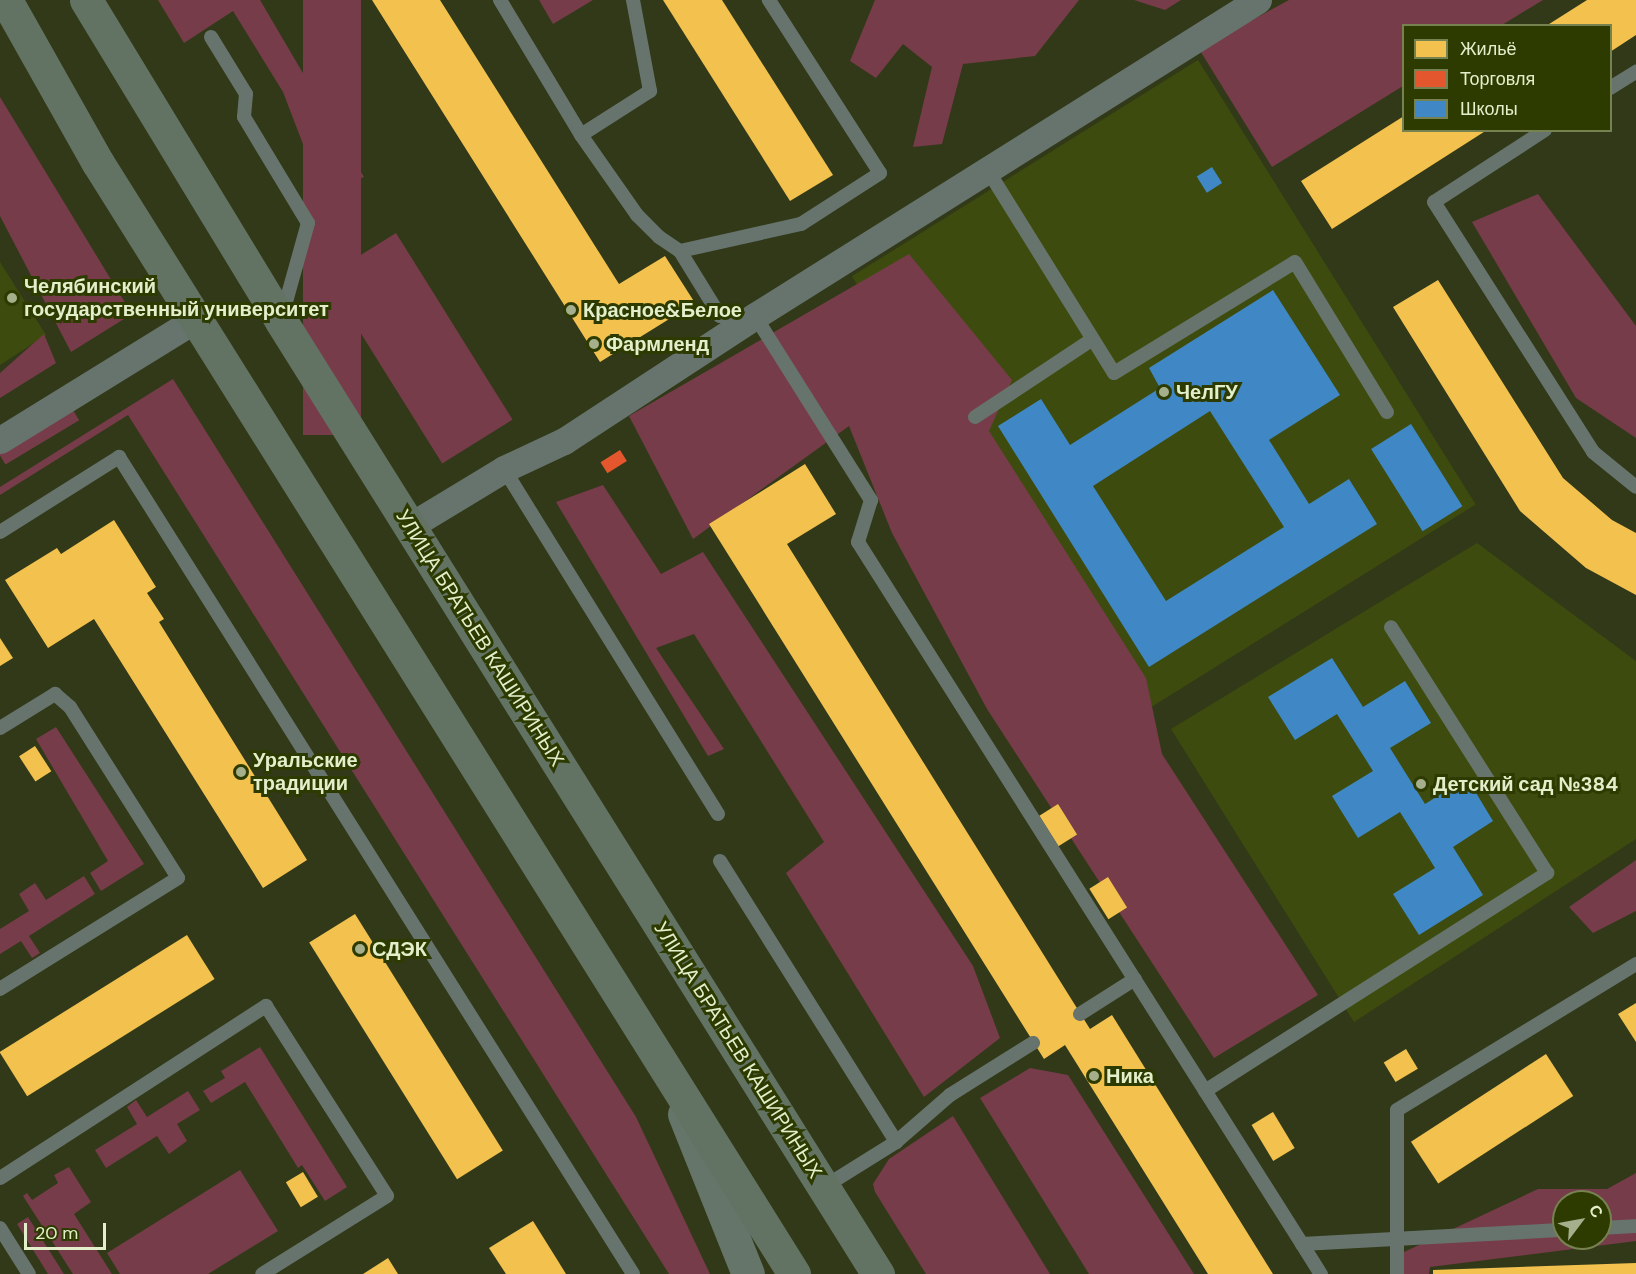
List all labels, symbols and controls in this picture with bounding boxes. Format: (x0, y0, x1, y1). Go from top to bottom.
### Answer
legend (1402, 24, 1612, 132)
text: Жильё (1460, 37, 1517, 61)
text: Торговля (1460, 67, 1535, 91)
text: Школы (1460, 97, 1518, 121)
place label: Челябинский государственный университет (24, 274, 329, 321)
marker: Челябинский государственный университет (5, 291, 19, 305)
place label: Красное&Белое (583, 298, 742, 322)
marker: Красное&Белое (564, 303, 578, 317)
place label: Фармленд (606, 332, 709, 356)
marker: Фармленд (587, 337, 601, 351)
place label: ЧелГУ (1176, 380, 1238, 404)
marker: ЧелГУ (1157, 385, 1171, 399)
street label: УЛИЦА БРАТЬЕВ КАШИРИНЫХ (391, 505, 569, 771)
place label: Уральские традиции (253, 748, 358, 795)
marker: Уральские традиции (234, 765, 248, 779)
place label: Детский сад №384 (1433, 772, 1618, 796)
marker: Детский сад №384 (1414, 777, 1428, 791)
street label: УЛИЦА БРАТЬЕВ КАШИРИНЫХ (649, 917, 827, 1183)
place label: СДЭК (372, 937, 427, 961)
marker: СДЭК (353, 942, 367, 956)
place label: Ника (1106, 1064, 1154, 1088)
marker: Ника (1087, 1069, 1101, 1083)
north arrow (1552, 1190, 1612, 1250)
text: С (1584, 1201, 1608, 1222)
scale bar (27, 1211, 110, 1249)
text: 20 m (35, 1221, 78, 1245)

